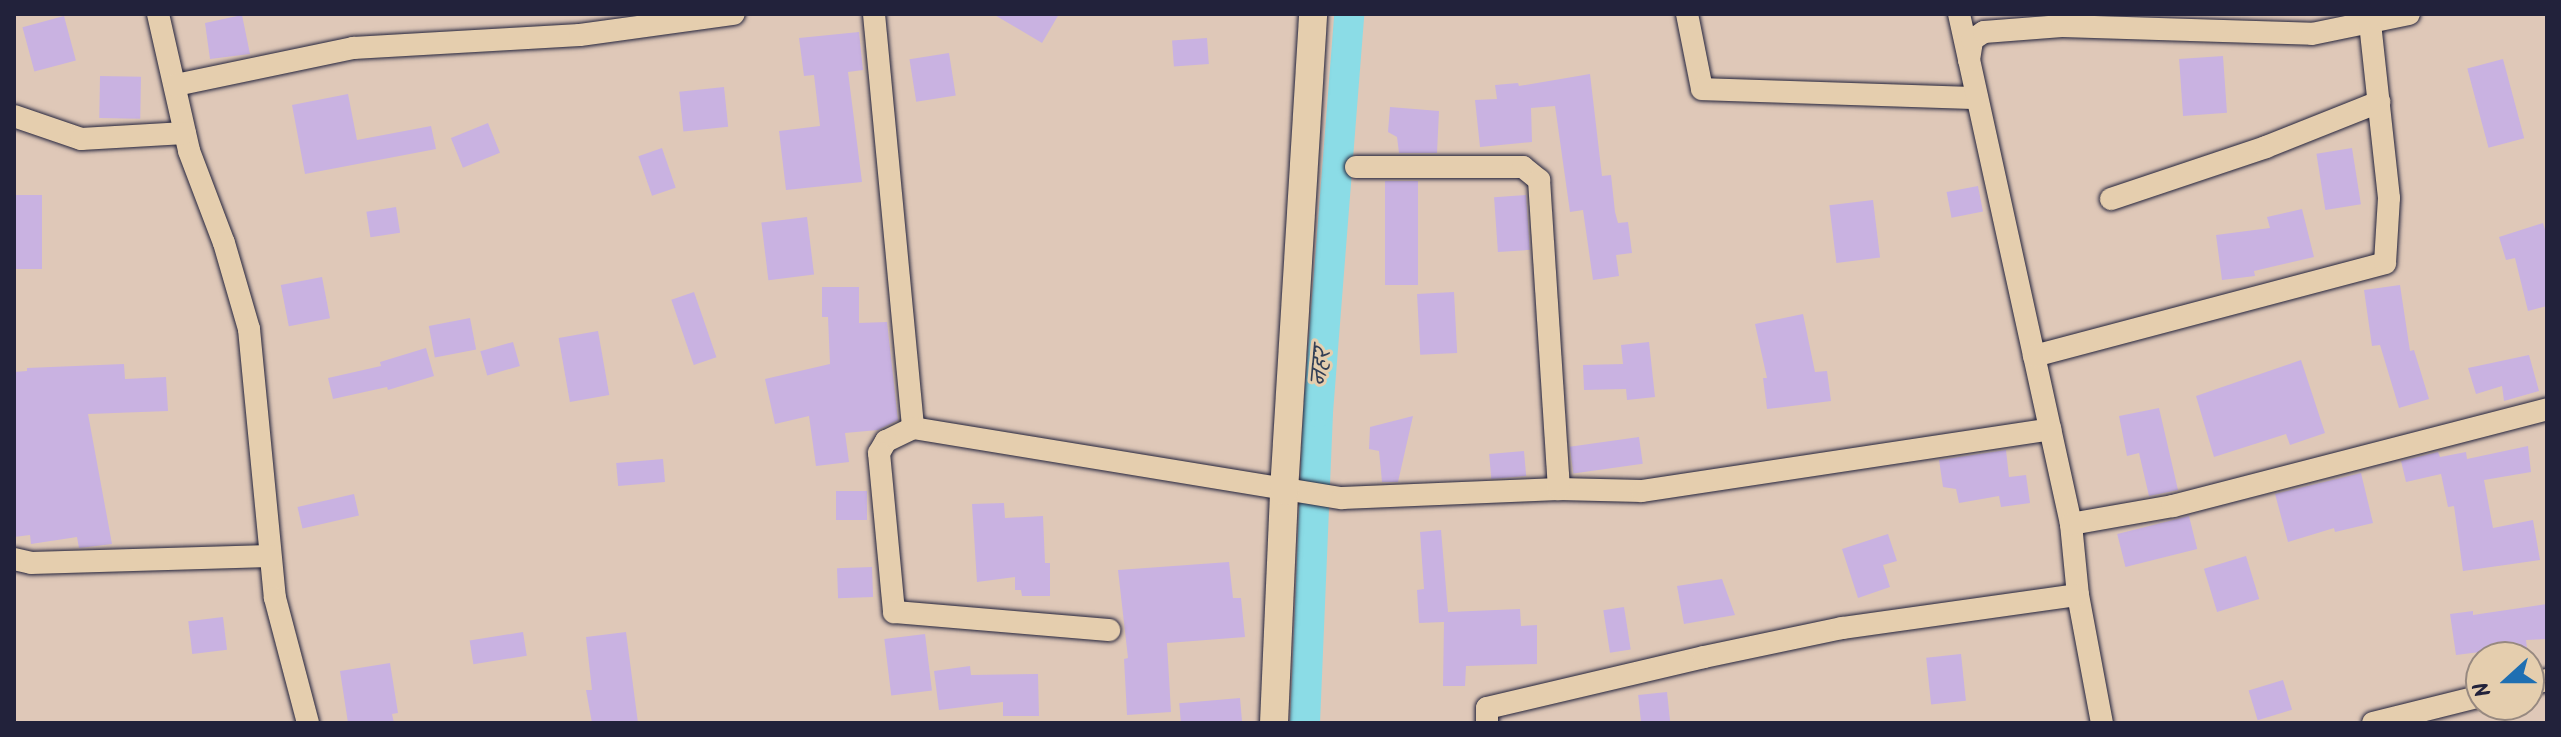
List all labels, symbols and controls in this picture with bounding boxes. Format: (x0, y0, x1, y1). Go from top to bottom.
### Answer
water label: नहर (1305, 348, 1337, 388)
north arrow (2465, 641, 2545, 721)
text: N (2465, 676, 2503, 702)

